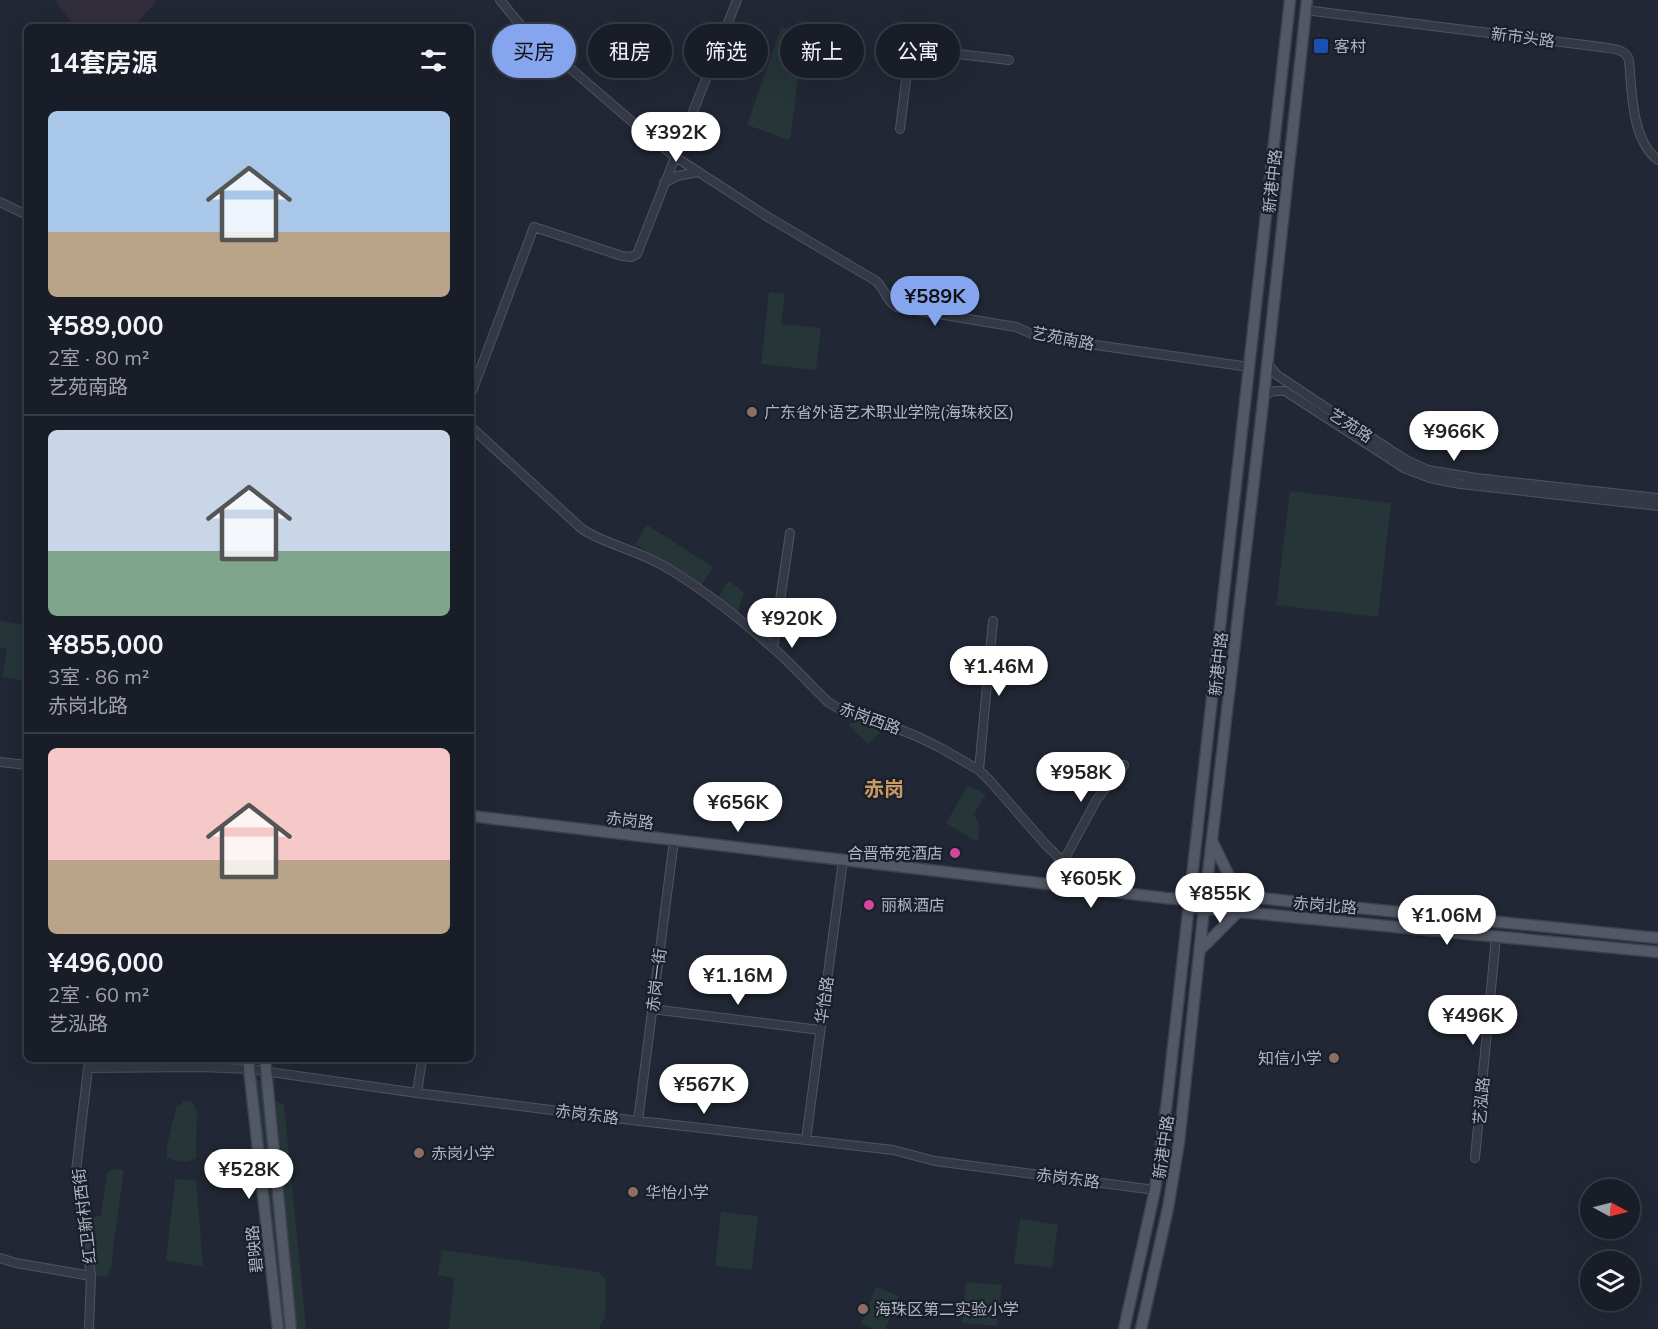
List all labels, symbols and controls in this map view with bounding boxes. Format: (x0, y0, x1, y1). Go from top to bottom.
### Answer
street label: 新市头路 (1490, 23, 1556, 51)
chip: 买房 (492, 24, 576, 78)
chip: 租房 (588, 24, 672, 78)
chip: 筛选 (684, 24, 768, 78)
chip: 新上 (780, 24, 864, 78)
chip: 公寓 (876, 24, 960, 78)
place label: 客村 (1334, 36, 1366, 56)
marker: 客村 (1312, 37, 1330, 55)
icon: filters (417, 44, 450, 77)
text: 14套房源 (48, 46, 157, 79)
pin: ¥392K (634, 112, 718, 163)
text: ¥392K (645, 119, 707, 144)
street label: 新港中路 (1259, 148, 1285, 214)
icon: home (195, 150, 303, 258)
pin: ¥589K (893, 276, 977, 327)
text: ¥589K (904, 283, 966, 308)
text: ¥589,000 (48, 309, 164, 342)
street label: 艺苑南路 (1030, 322, 1096, 354)
text: 2室 · 80 m² (48, 345, 149, 370)
text: 艺苑南路 (48, 374, 128, 399)
place label: 广东省外语艺术职业学院(海珠校区) (764, 402, 1014, 422)
street label: 艺苑路 (1325, 404, 1377, 446)
marker: 广东省外语艺术职业学院(海珠校区) (745, 405, 759, 419)
pin: ¥966K (1412, 411, 1496, 462)
text: ¥966K (1423, 418, 1485, 443)
icon: home (195, 469, 303, 577)
pin: ¥920K (750, 598, 834, 649)
text: ¥920K (761, 605, 823, 630)
text: ¥855,000 (48, 628, 164, 661)
street label: 新港中路 (1205, 631, 1231, 697)
pin: ¥1.46M (950, 646, 1048, 697)
text: ¥1.46M (964, 653, 1034, 678)
text: 3室 · 86 m² (48, 664, 149, 689)
text: 赤岗北路 (48, 693, 128, 718)
street label: 赤岗西路 (837, 698, 903, 738)
pin: ¥958K (1039, 752, 1123, 803)
text: ¥958K (1050, 759, 1112, 784)
district label: 赤岗 (864, 776, 904, 801)
pin: ¥656K (696, 782, 780, 833)
icon: home (195, 787, 303, 895)
text: ¥656K (707, 789, 769, 814)
street label: 赤岗路 (605, 807, 655, 833)
place label: 合晋帝苑酒店 (847, 843, 943, 863)
marker: 合晋帝苑酒店 (948, 846, 962, 860)
pin: ¥605K (1049, 858, 1133, 909)
text: ¥605K (1060, 865, 1122, 890)
pin: ¥855K (1178, 873, 1262, 924)
text: ¥855K (1189, 880, 1251, 905)
street label: 赤岗北路 (1292, 892, 1358, 918)
place label: 丽枫酒店 (881, 895, 945, 915)
pin: ¥1.06M (1398, 895, 1496, 946)
marker: 丽枫酒店 (862, 898, 876, 912)
text: ¥1.06M (1412, 902, 1482, 927)
text: ¥496,000 (48, 946, 164, 979)
street label: 赤岗一街 (642, 947, 670, 1013)
pin: ¥1.16M (689, 955, 787, 1006)
text: ¥1.16M (703, 962, 773, 987)
street label: 华怡路 (811, 975, 837, 1025)
text: 2室 · 60 m² (48, 982, 149, 1007)
pin: ¥496K (1431, 995, 1515, 1046)
text: ¥496K (1442, 1002, 1504, 1027)
text: 艺泓路 (48, 1011, 108, 1036)
place label: 知信小学 (1258, 1048, 1322, 1068)
marker: 知信小学 (1327, 1051, 1341, 1065)
pin: ¥567K (662, 1064, 746, 1115)
text: ¥567K (673, 1071, 735, 1096)
street label: 艺泓路 (1469, 1076, 1493, 1126)
street label: 赤岗东路 (554, 1100, 620, 1128)
street label: 新港中路 (1149, 1114, 1177, 1180)
place label: 赤岗小学 (431, 1143, 495, 1163)
marker: 赤岗小学 (412, 1146, 426, 1160)
pin: ¥528K (207, 1149, 291, 1200)
text: ¥528K (218, 1156, 280, 1181)
street label: 赤岗东路 (1035, 1164, 1101, 1192)
street label: 红卫新村西街 (68, 1167, 100, 1265)
north arrow (1580, 1179, 1640, 1239)
map controls (1580, 1179, 1640, 1311)
place label: 华怡小学 (645, 1182, 709, 1202)
marker: 华怡小学 (626, 1185, 640, 1199)
street label: 碧映路 (242, 1224, 266, 1274)
button: layers (1580, 1251, 1640, 1311)
place label: 海珠区第二实验小学 (875, 1299, 1019, 1319)
marker: 海珠区第二实验小学 (856, 1302, 870, 1316)

